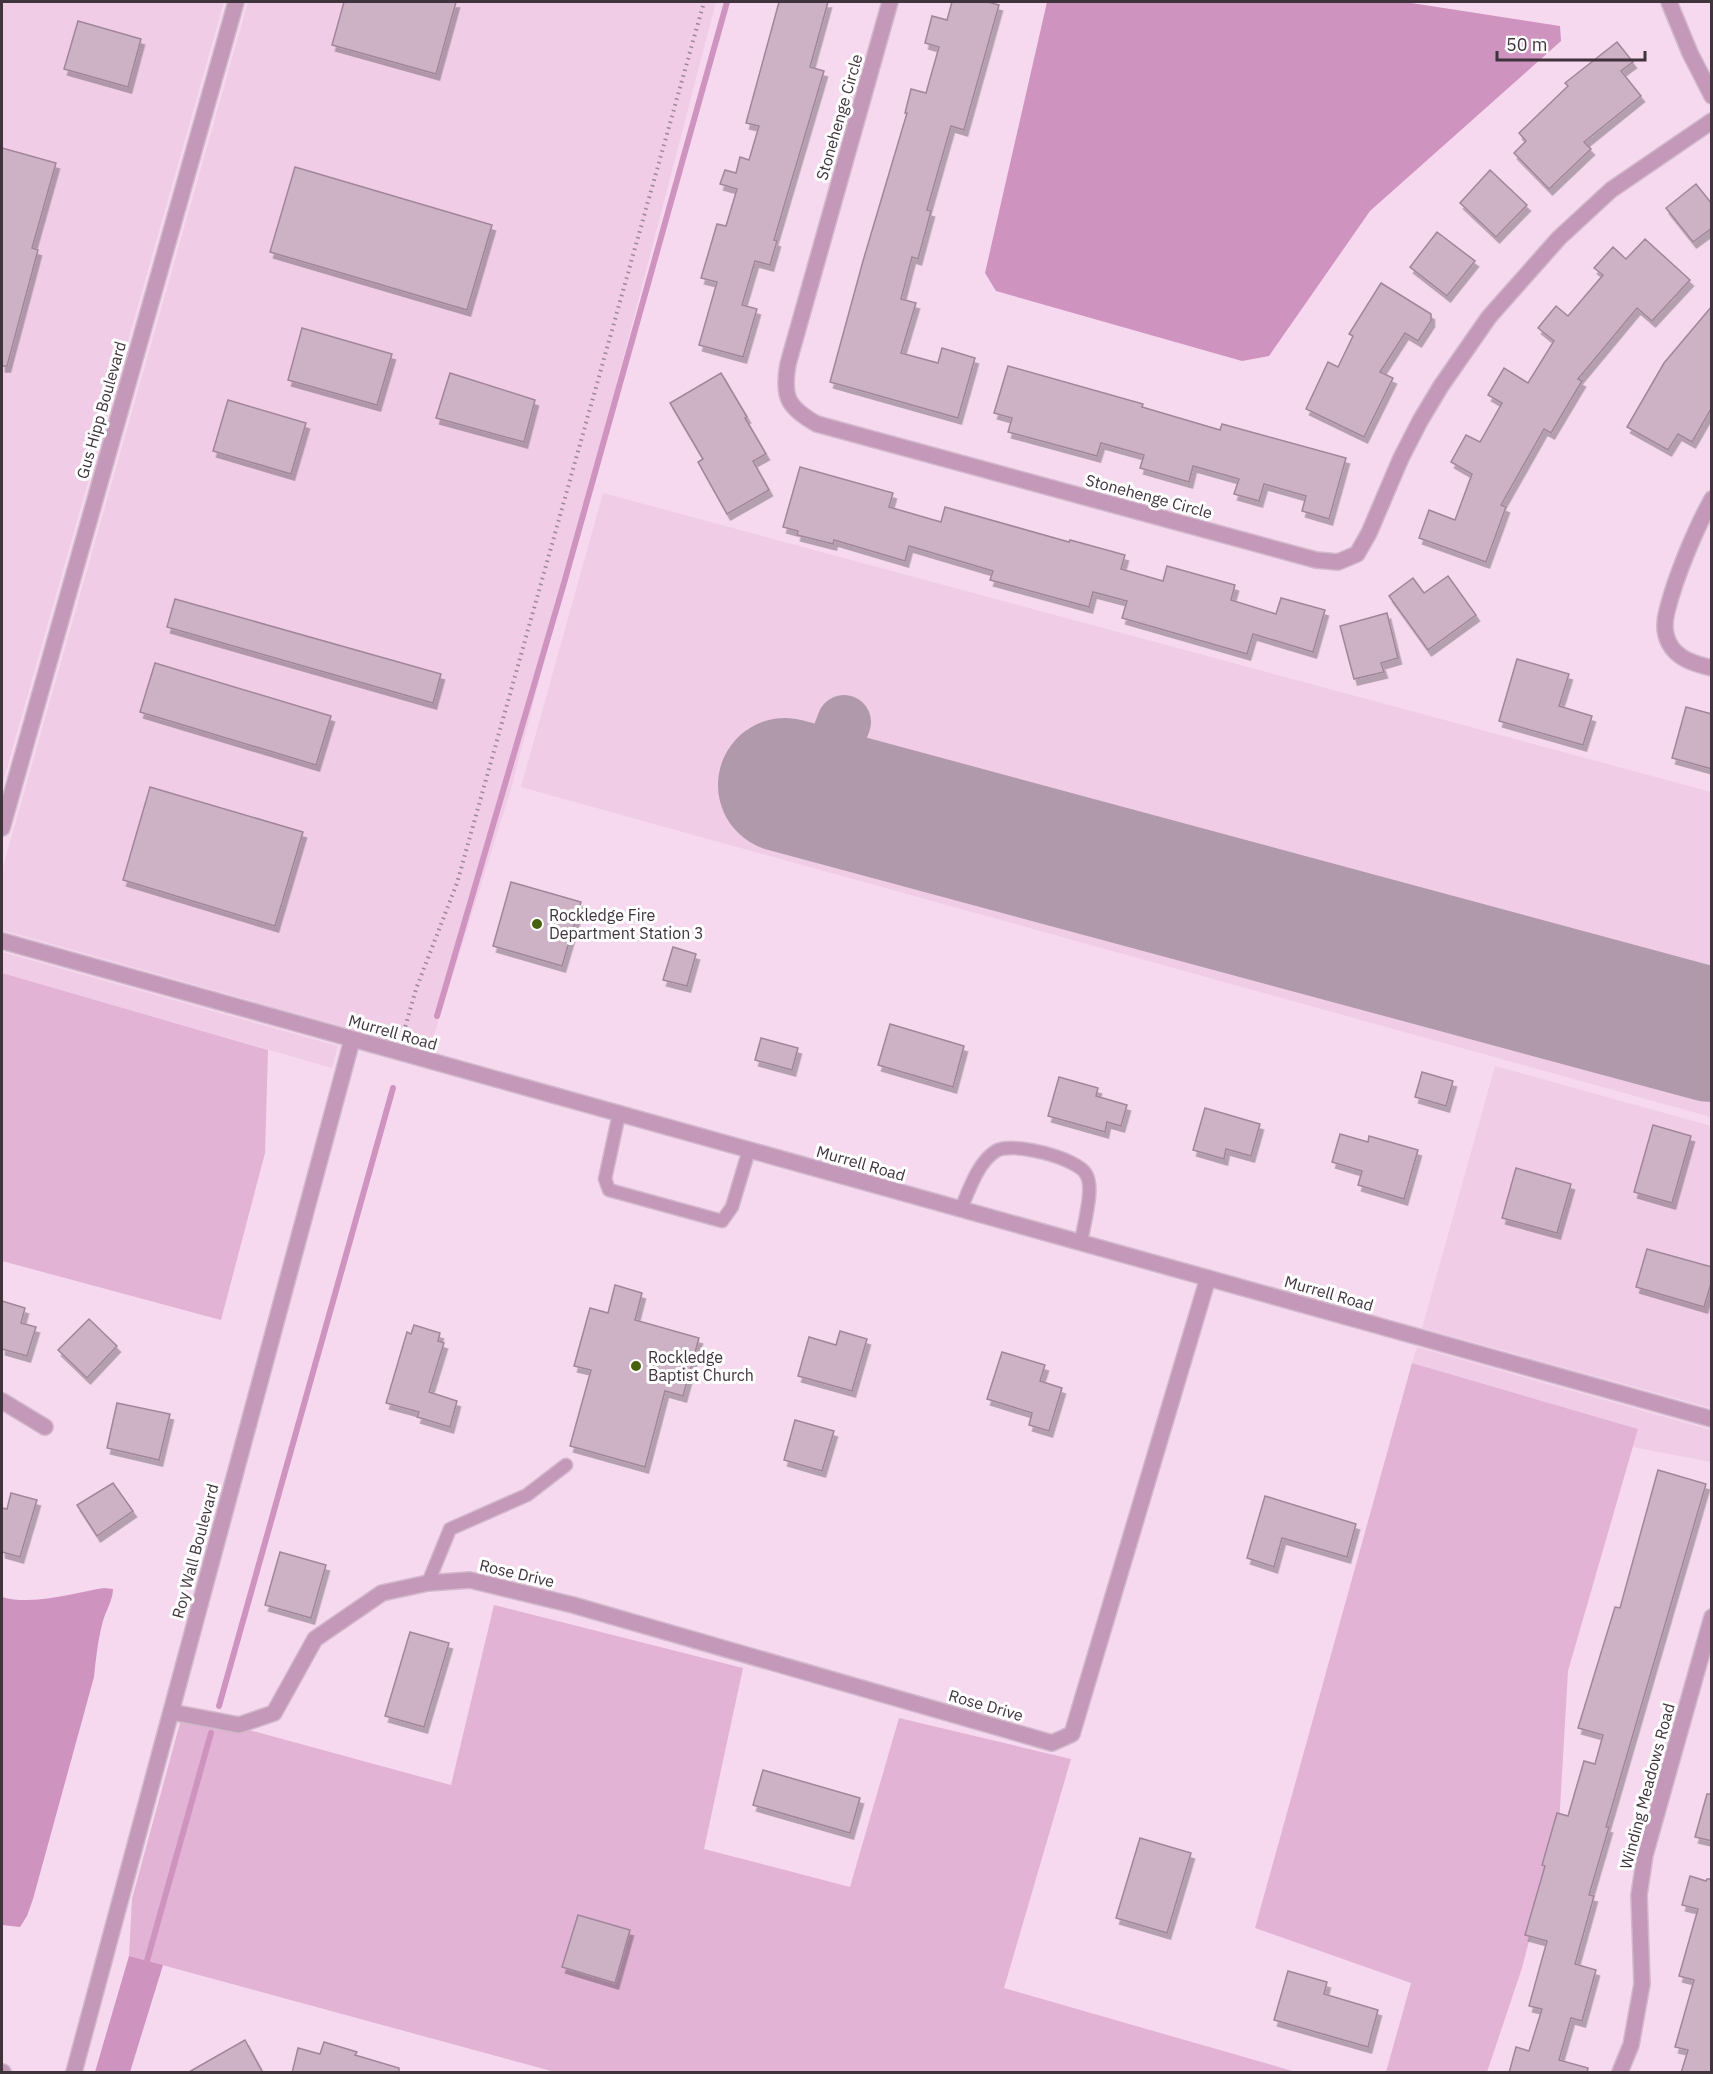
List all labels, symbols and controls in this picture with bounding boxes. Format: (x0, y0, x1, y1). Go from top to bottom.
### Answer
scale bar (1497, 24, 1646, 62)
text: 50 m (1506, 33, 1548, 56)
street label: Stonehenge Circle (811, 51, 867, 182)
street label: Gus Hipp Boulevard (72, 339, 130, 481)
street label: Stonehenge Circle (1083, 469, 1215, 523)
place label: Rockledge Fire Department Station 3 (549, 905, 704, 943)
marker: Rockledge Fire Department Station 3 (530, 917, 544, 931)
street label: Murrell Road (346, 1010, 440, 1054)
street label: Murrell Road (814, 1141, 908, 1185)
street label: Murrell Road (1282, 1271, 1376, 1315)
place label: Rockledge Baptist Church (648, 1347, 754, 1385)
marker: Rockledge Baptist Church (629, 1359, 643, 1373)
street label: Roy Wall Boulevard (167, 1482, 223, 1620)
street label: Rose Drive (478, 1555, 557, 1591)
street label: Rose Drive (946, 1685, 1026, 1725)
street label: Winding Meadows Road (1615, 1701, 1679, 1871)

